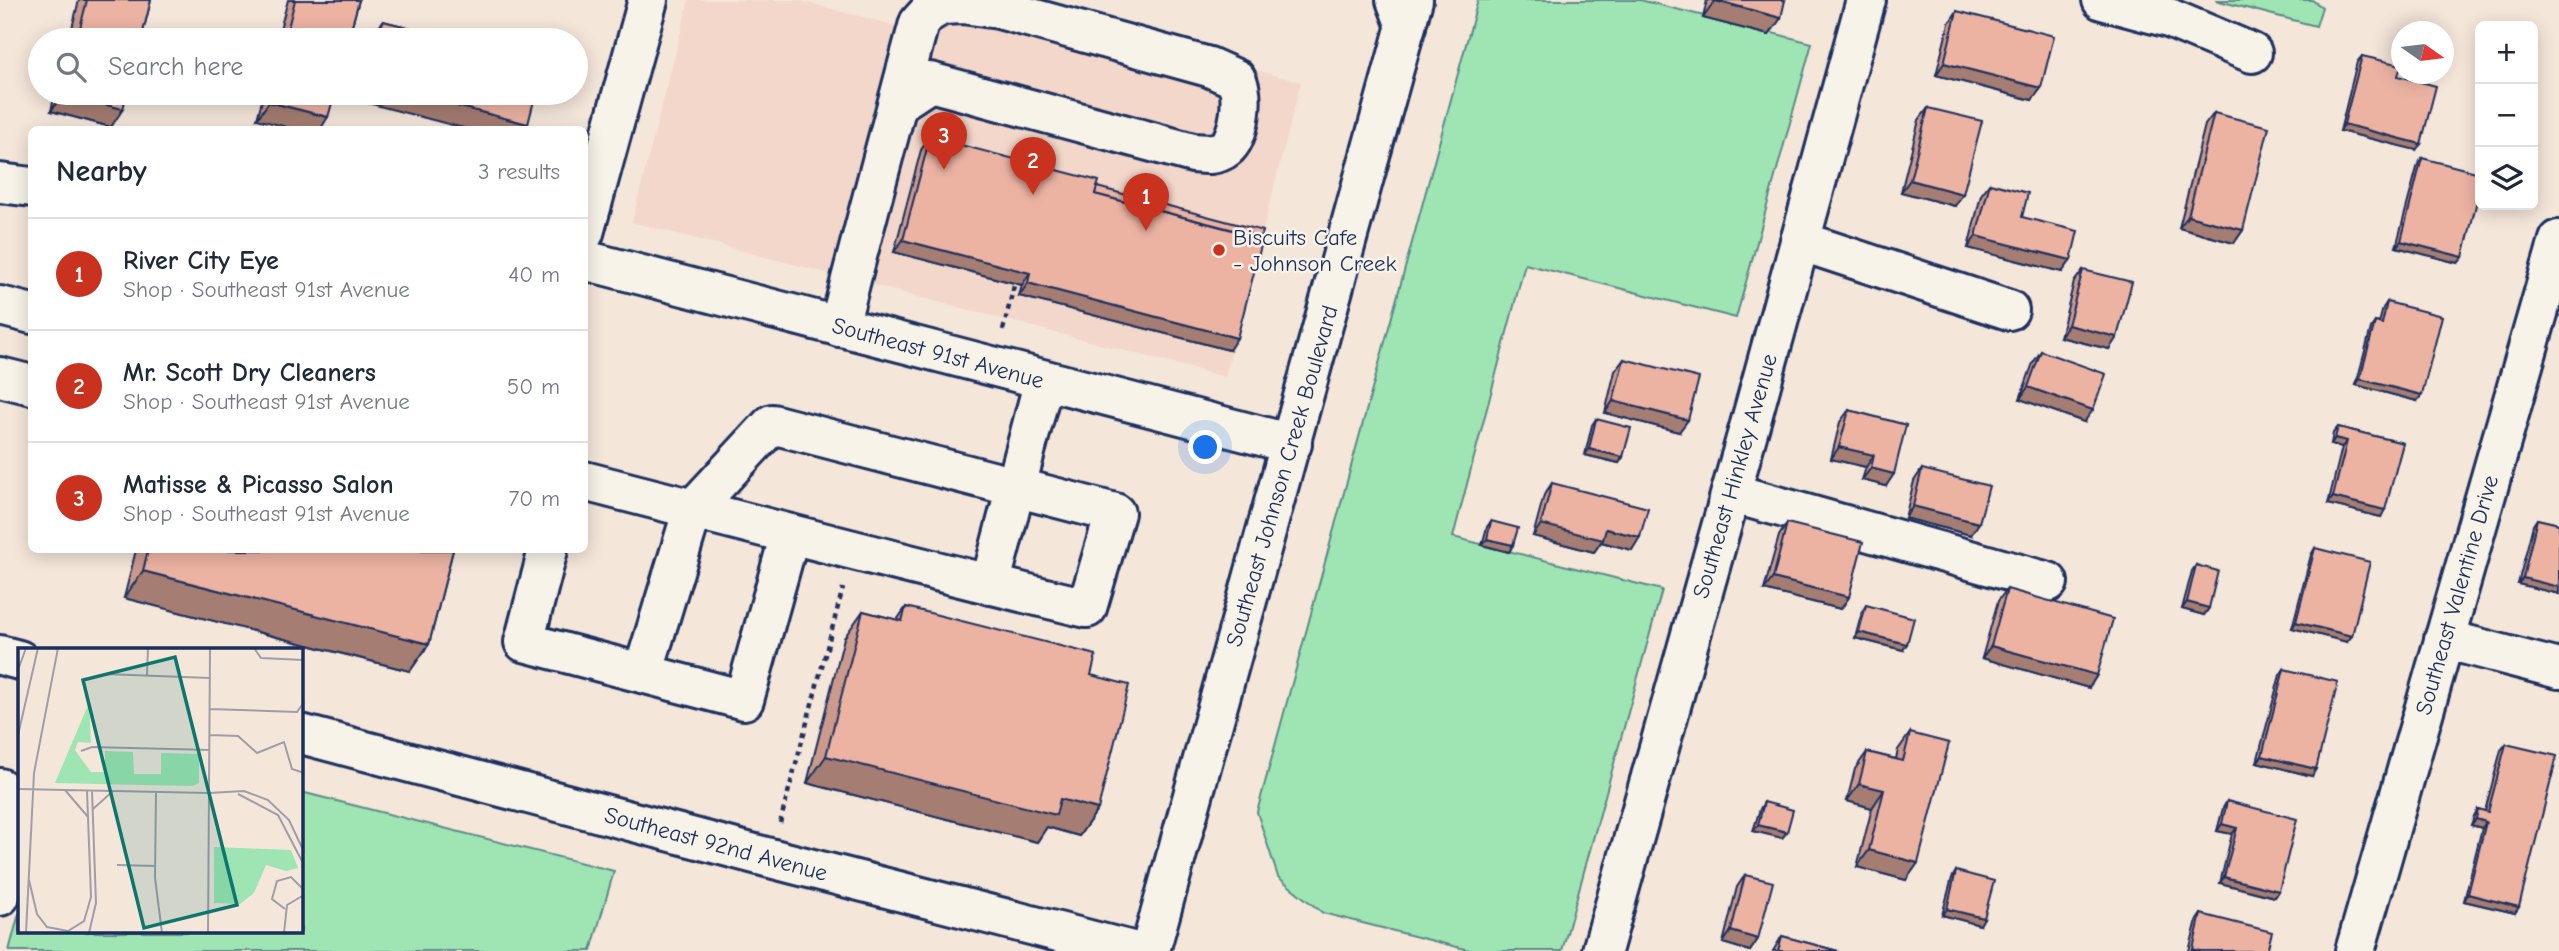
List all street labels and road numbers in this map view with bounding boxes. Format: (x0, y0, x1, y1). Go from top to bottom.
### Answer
street label: Southeast Johnson Creek Boulevard (1220, 302, 1344, 650)
street label: Southeast 91st Avenue (829, 312, 1047, 394)
street label: Southeast Hinkley Avenue (1687, 351, 1783, 601)
street label: Southeast Valentine Drive (2410, 472, 2504, 718)
street label: Southeast 92nd Avenue (602, 801, 830, 887)

